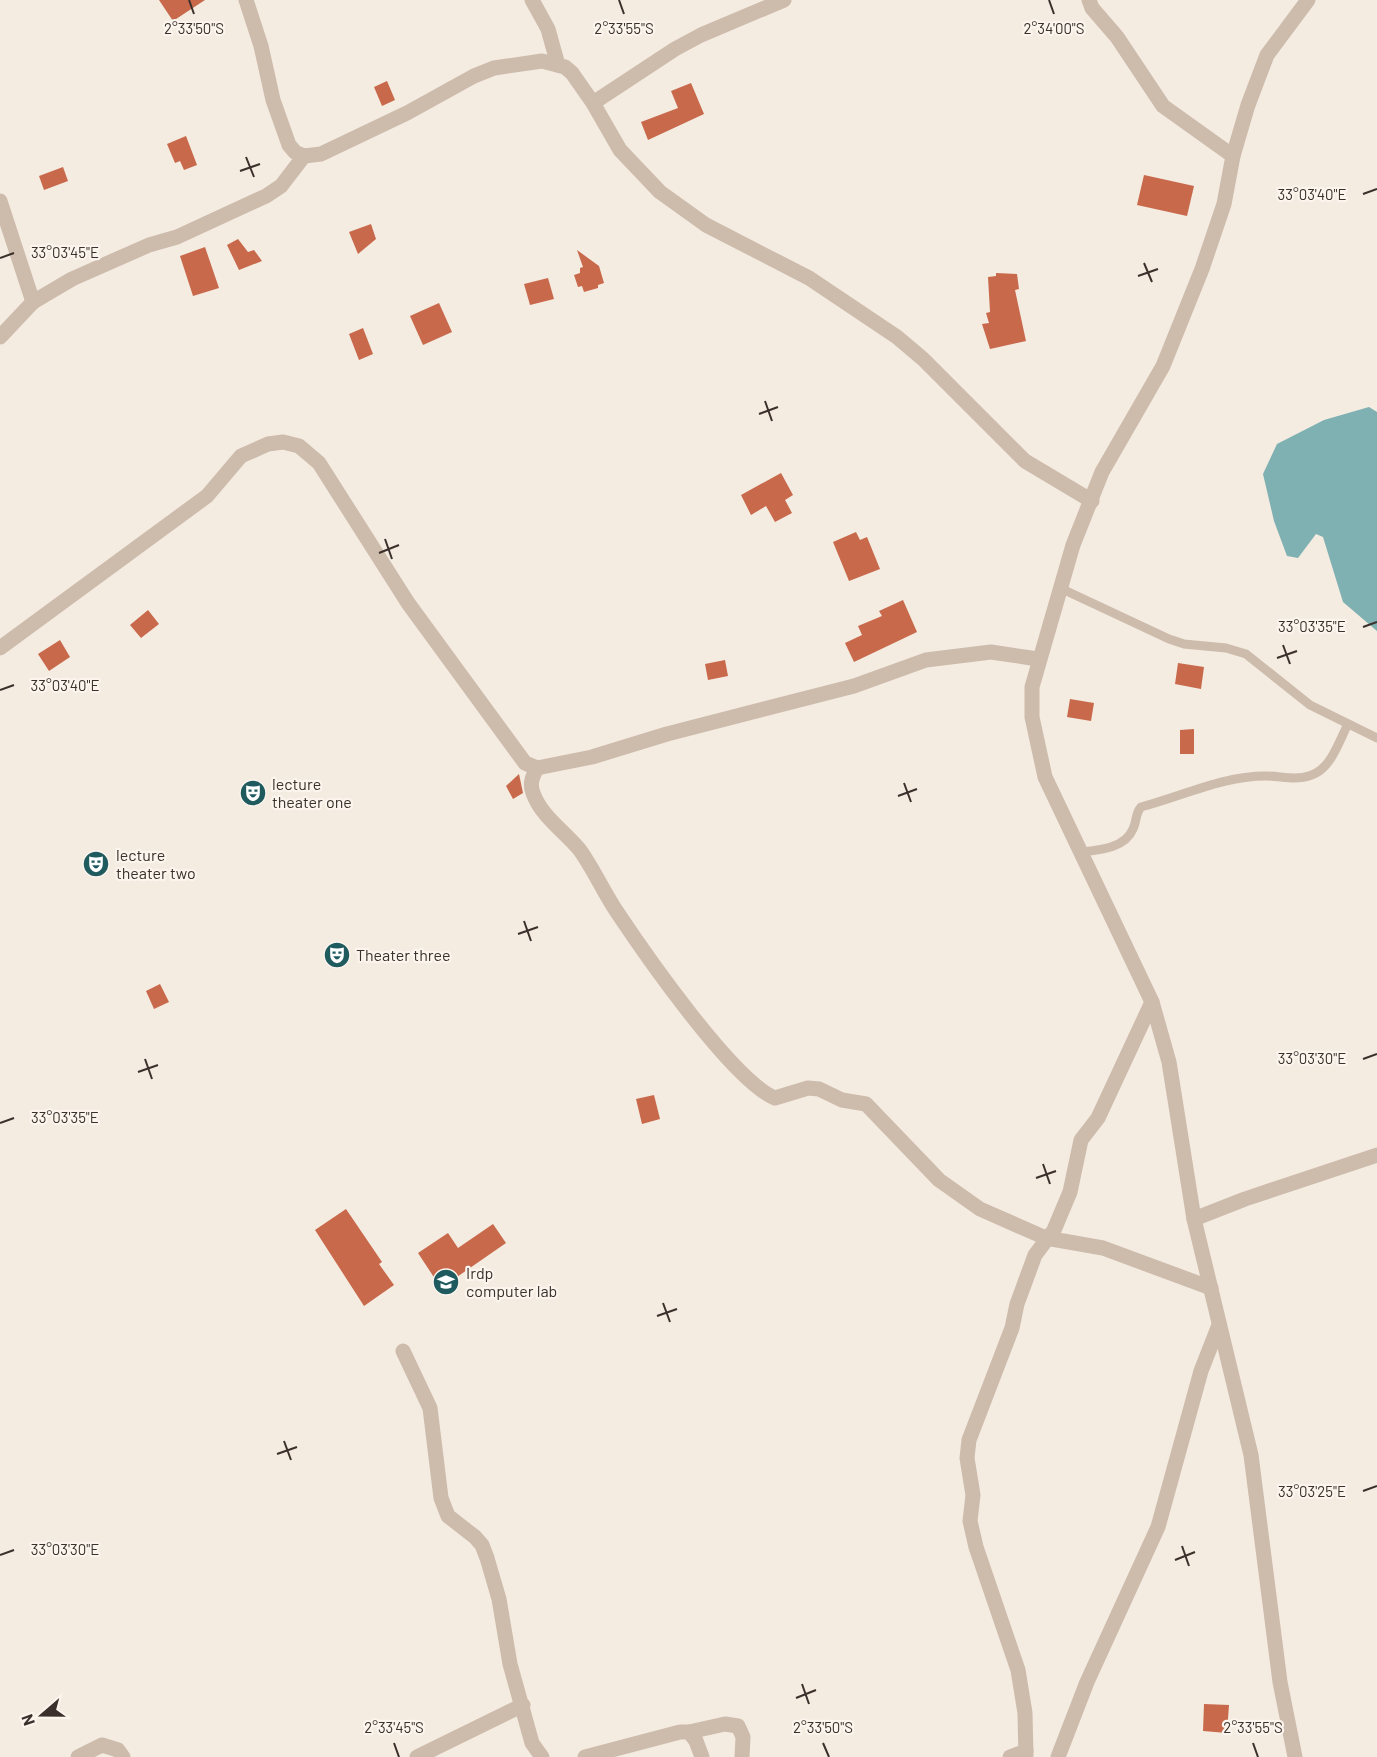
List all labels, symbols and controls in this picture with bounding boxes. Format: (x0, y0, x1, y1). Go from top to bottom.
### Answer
text: 2°33'50"S (164, 19, 224, 37)
text: 2°33'55"S (594, 19, 654, 37)
text: 2°34'00"S (1023, 19, 1085, 37)
text: 33°03'40"E (1278, 185, 1346, 203)
text: 33°03'45"E (31, 243, 99, 261)
text: 33°03'35"E (1278, 617, 1346, 635)
text: 33°03'40"E (31, 676, 99, 694)
place label: lecture theater one (272, 774, 352, 811)
theatre icon: lecture theater one (238, 778, 268, 808)
place label: lecture theater two (116, 845, 196, 882)
theatre icon: lecture theater two (81, 849, 111, 879)
theatre icon: Theater three (322, 940, 352, 970)
place label: Theater three (356, 945, 451, 964)
text: 33°03'30"E (1278, 1049, 1346, 1067)
text: 33°03'35"E (31, 1108, 99, 1126)
place label: Irdp computer lab (466, 1263, 557, 1300)
school or university icon: Irdp computer lab (431, 1267, 461, 1297)
text: 33°03'25"E (1278, 1482, 1346, 1500)
text: 33°03'30"E (31, 1540, 99, 1558)
north arrow (12, 1685, 72, 1745)
text: N (17, 1712, 38, 1729)
text: 2°33'45"S (364, 1718, 424, 1736)
text: 2°33'50"S (793, 1718, 853, 1736)
text: 2°33'55"S (1223, 1718, 1283, 1736)

